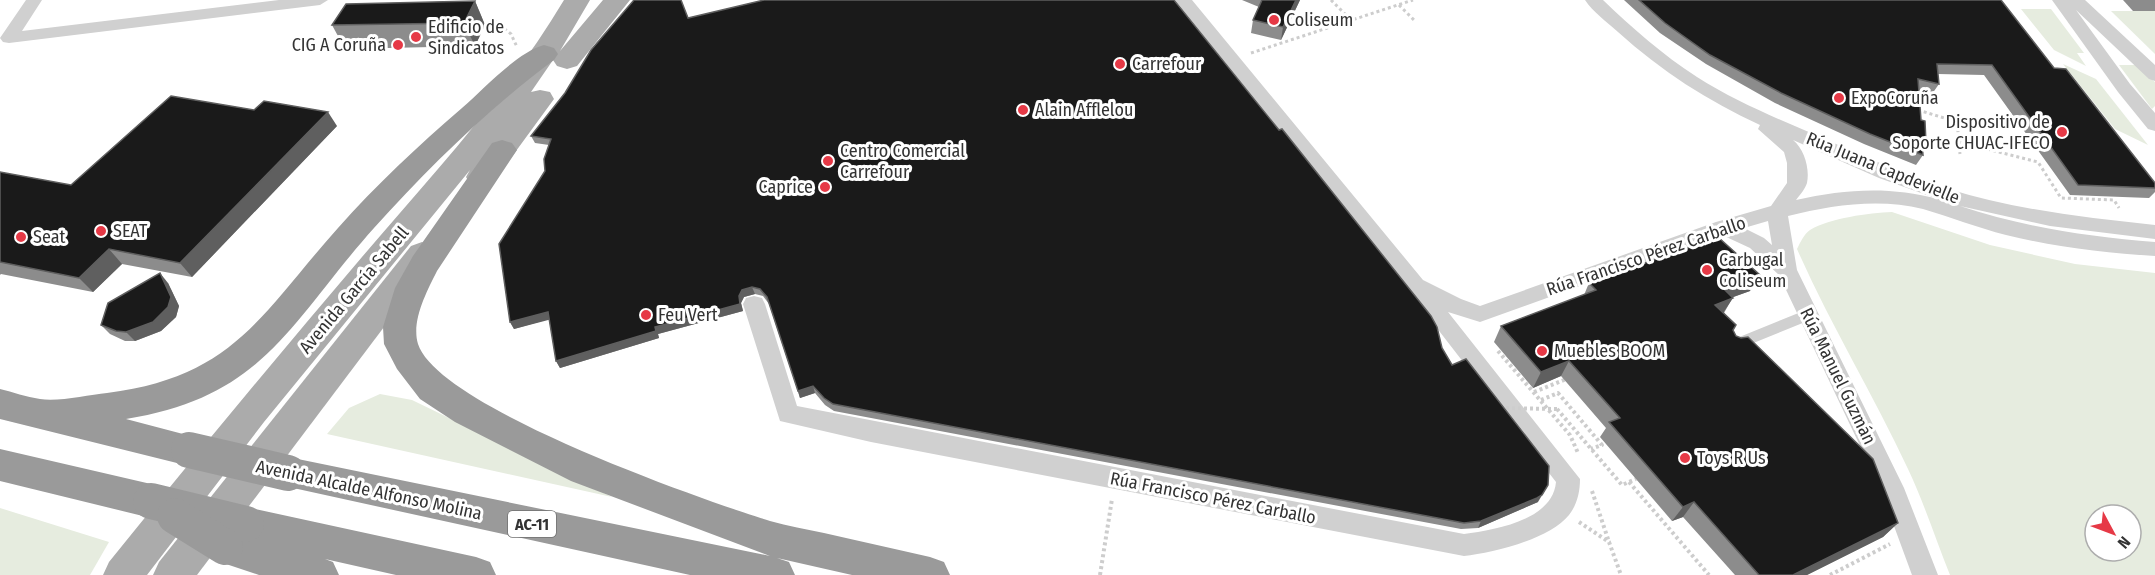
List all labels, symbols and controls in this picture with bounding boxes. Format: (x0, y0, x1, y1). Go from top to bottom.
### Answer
place label: Coliseum (1286, 9, 1353, 31)
marker: Coliseum (1267, 13, 1281, 27)
place label: Edificio de Sindicatos (428, 16, 505, 59)
marker: Edificio de Sindicatos (409, 30, 423, 44)
place label: CIG A Coruña (292, 34, 386, 56)
marker: CIG A Coruña (391, 38, 405, 52)
place label: Carrefour (1132, 53, 1202, 75)
marker: Carrefour (1113, 57, 1127, 71)
place label: ExpoCoruña (1851, 87, 1939, 109)
marker: ExpoCoruña (1832, 91, 1846, 105)
place label: Alain Afflelou (1035, 99, 1133, 121)
marker: Alain Afflelou (1016, 103, 1030, 117)
place label: Dispositivo de Soporte CHUAC-IFECO (1892, 111, 2050, 154)
marker: Dispositivo de Soporte CHUAC-IFECO (2055, 125, 2069, 139)
street label: Rúa Juana Capdevielle (1803, 127, 1963, 209)
place label: Centro Comercial Carrefour (840, 140, 965, 183)
marker: Centro Comercial Carrefour (821, 154, 835, 168)
place label: Caprice (759, 176, 813, 198)
marker: Caprice (818, 180, 832, 194)
street label: Rúa Francisco Pérez Carballo (1544, 212, 1748, 300)
place label: SEAT (113, 220, 148, 242)
street label: Avenida García Sabell (294, 222, 414, 358)
marker: SEAT (94, 224, 108, 238)
place label: Seat (33, 226, 65, 248)
marker: Seat (14, 230, 28, 244)
place label: Carbugal Coliseum (1719, 249, 1786, 292)
marker: Carbugal Coliseum (1700, 263, 1714, 277)
place label: Feu Vert (658, 304, 718, 326)
street label: Rúa Manuel Guzmán (1795, 304, 1881, 448)
marker: Feu Vert (639, 308, 653, 322)
place label: Muebles BOOM (1554, 340, 1665, 362)
marker: Muebles BOOM (1535, 344, 1549, 358)
place label: Toys R Us (1697, 447, 1766, 469)
marker: Toys R Us (1678, 451, 1692, 465)
street label: Avenida Alcalde Alfonso Molina (254, 455, 484, 525)
street label: Rúa Francisco Pérez Carballo (1108, 467, 1318, 529)
north arrow (2083, 503, 2143, 563)
road number: AC-11 (508, 511, 556, 537)
text: N (2114, 533, 2134, 552)

